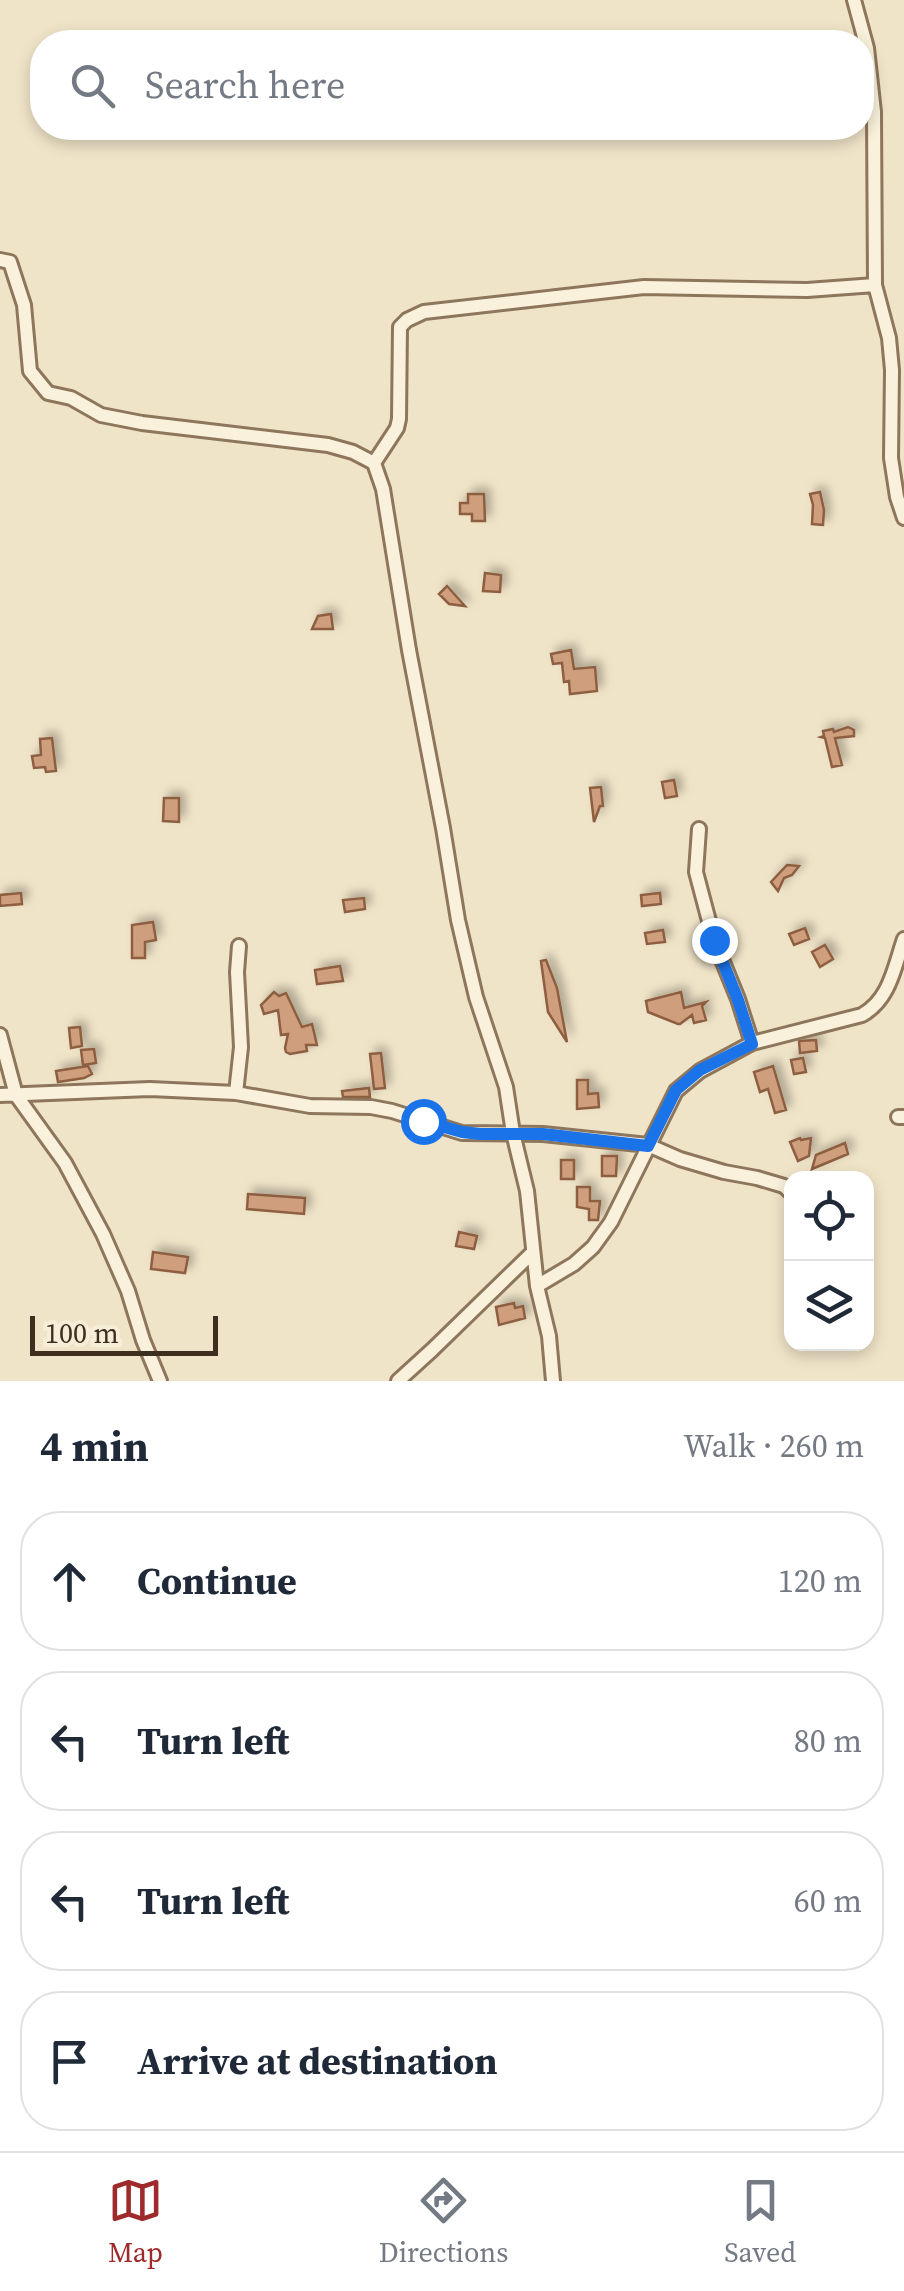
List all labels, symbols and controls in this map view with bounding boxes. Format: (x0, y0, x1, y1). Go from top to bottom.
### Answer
search box (30, 30, 874, 140)
icon: search (65, 58, 120, 113)
text: Search here (145, 59, 345, 111)
route end (692, 918, 738, 964)
route start (401, 1099, 447, 1145)
map controls (784, 1171, 874, 1351)
button: locate (784, 1171, 874, 1261)
button: layers (784, 1261, 874, 1351)
scale bar (30, 1311, 218, 1356)
text: 100 m (45, 1314, 119, 1352)
text: 4 min (40, 1417, 149, 1475)
text: Walk · 260 m (683, 1424, 864, 1468)
icon: ahead (42, 1554, 97, 1609)
text: Continue (137, 1555, 297, 1607)
text: 120 m (778, 1559, 862, 1603)
icon: left (42, 1714, 97, 1769)
text: Turn left (137, 1715, 289, 1767)
text: 80 m (794, 1719, 862, 1763)
icon: left (42, 1874, 97, 1929)
text: Turn left (137, 1875, 289, 1927)
text: 60 m (794, 1879, 862, 1923)
icon: arrive (42, 2034, 97, 2089)
text: Arrive at destination (137, 2035, 498, 2087)
tab: Map (108, 2173, 163, 2271)
tab: Directions (379, 2173, 508, 2271)
tab: Saved (724, 2173, 796, 2271)

